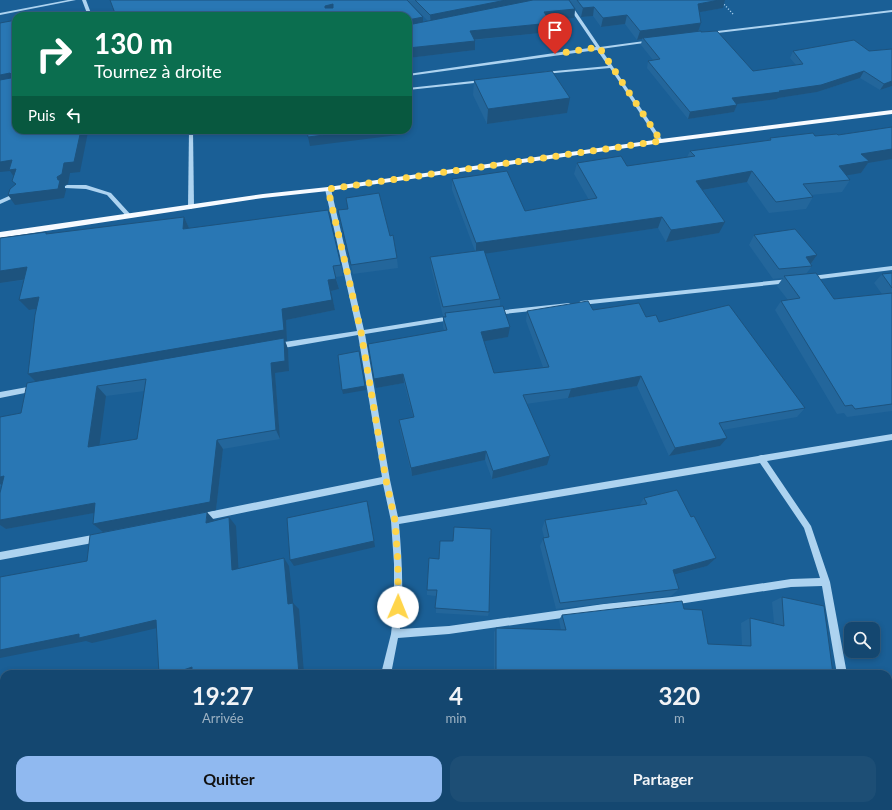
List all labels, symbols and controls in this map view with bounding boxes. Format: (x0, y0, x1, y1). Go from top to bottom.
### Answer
pin (538, 13, 572, 54)
icon: arrive (544, 19, 566, 41)
text: 130 m (94, 26, 173, 60)
icon: right (28, 28, 80, 80)
text: Tournez à droite (94, 60, 222, 82)
icon: left (63, 104, 85, 126)
text: Puis (28, 106, 55, 124)
position arrow (377, 586, 419, 628)
map controls (844, 622, 880, 658)
button: search (844, 622, 880, 658)
text: 19:27 (192, 681, 254, 710)
text: 4 (449, 681, 463, 710)
text: 320 (658, 681, 700, 710)
text: Arrivée (202, 710, 244, 726)
text: min (446, 710, 467, 726)
text: m (674, 710, 685, 726)
button: Quitter (16, 756, 442, 802)
button: Partager (450, 756, 876, 802)

